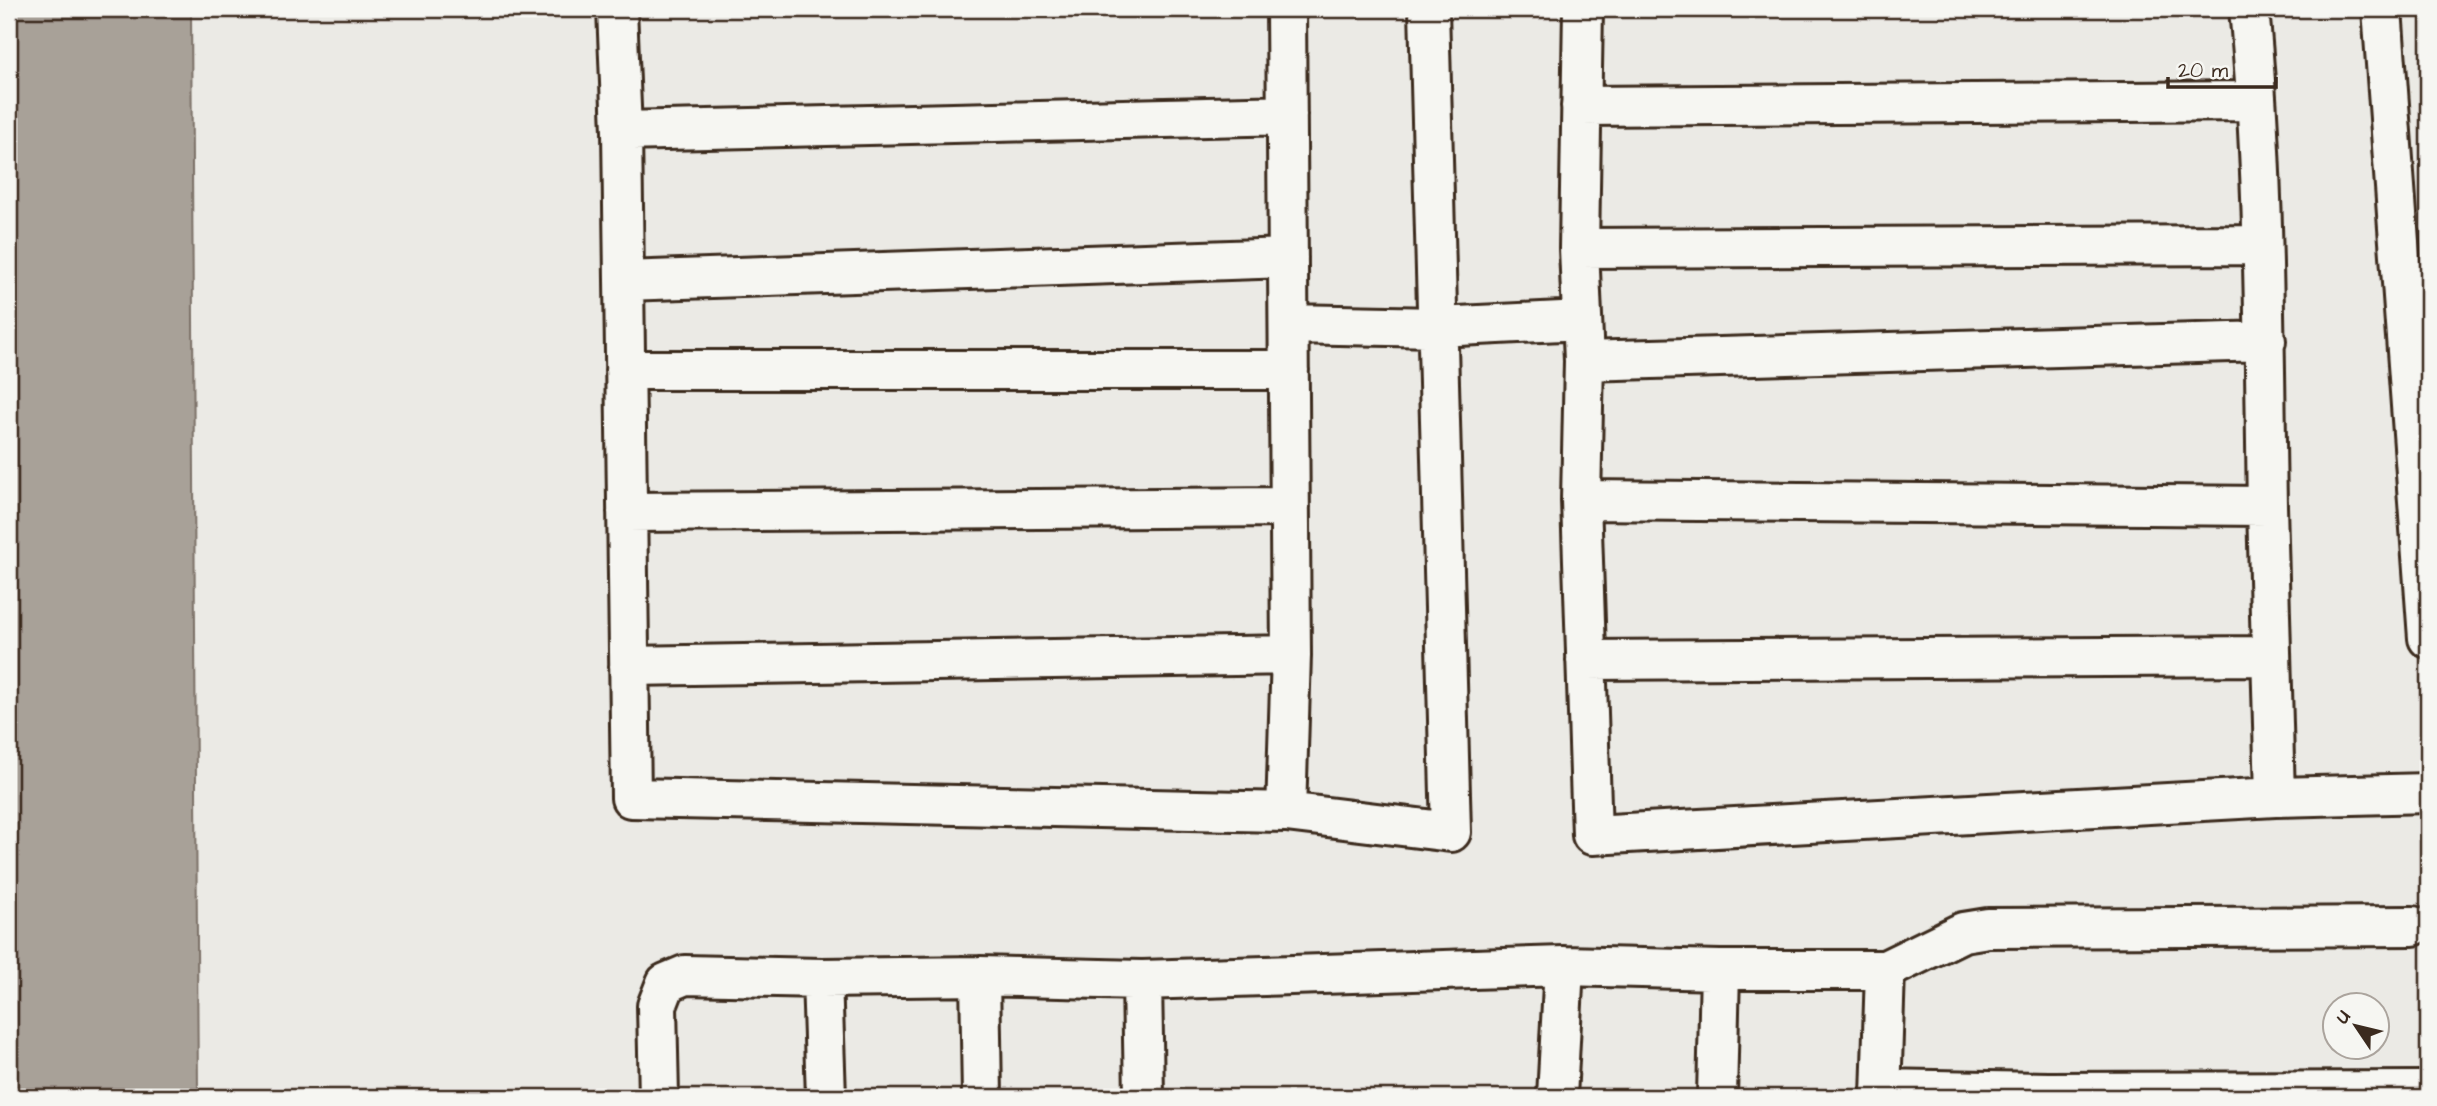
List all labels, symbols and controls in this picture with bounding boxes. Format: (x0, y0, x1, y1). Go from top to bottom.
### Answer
scale bar (2168, 46, 2276, 90)
text: 20 m (2178, 56, 2229, 85)
north arrow (2322, 990, 2392, 1060)
text: U (2329, 1005, 2358, 1029)

